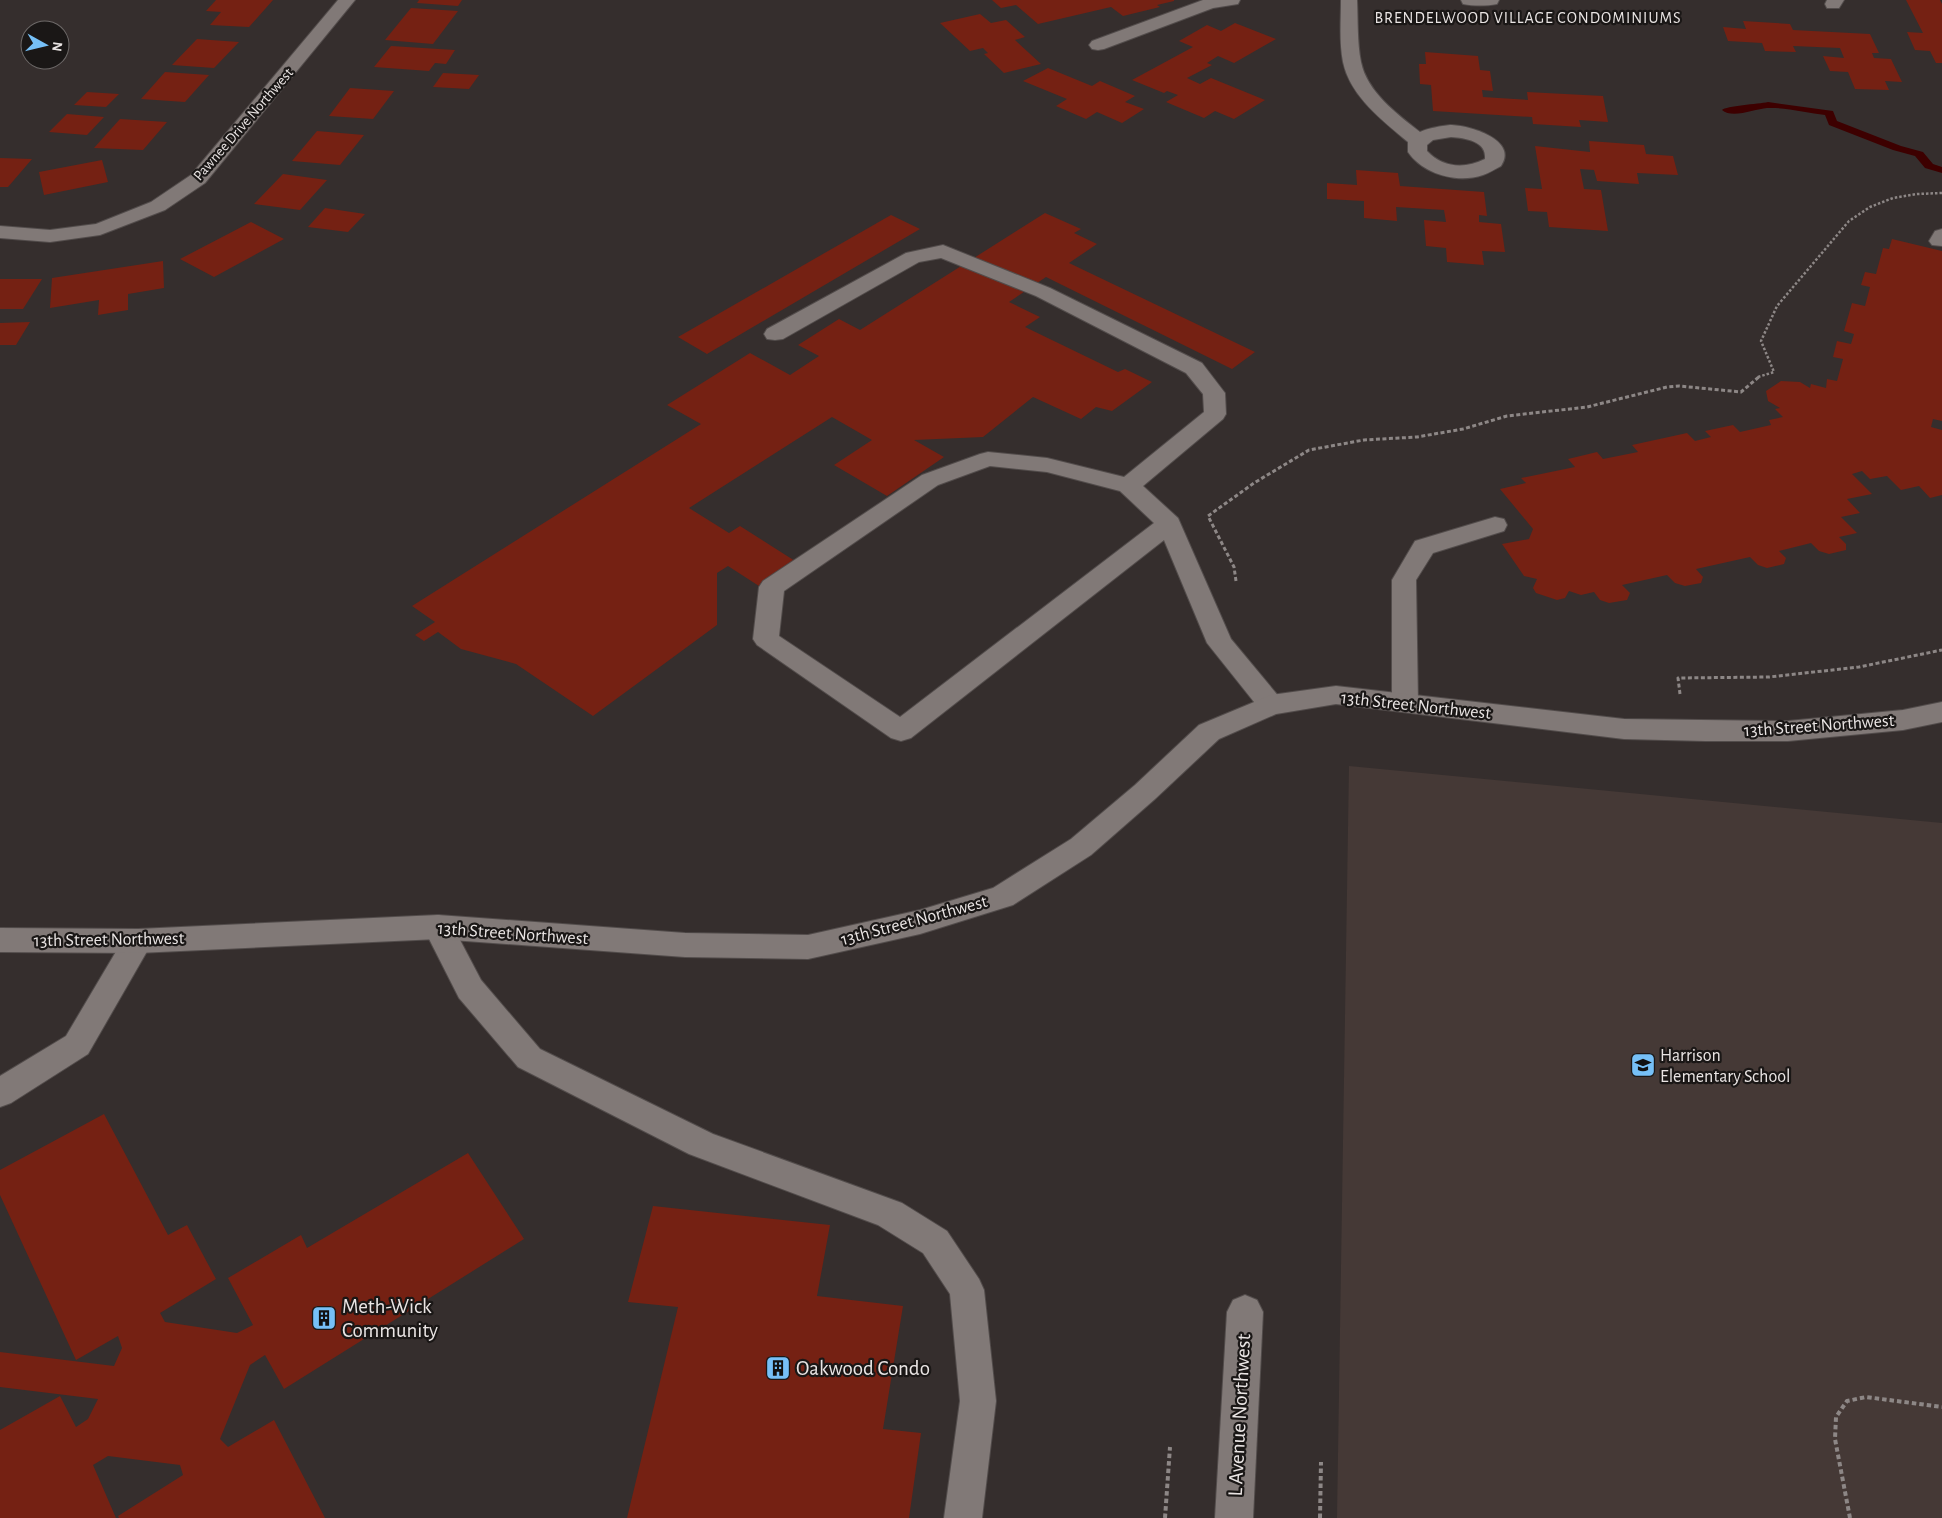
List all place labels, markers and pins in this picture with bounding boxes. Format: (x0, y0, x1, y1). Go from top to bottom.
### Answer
place label: Harrison Elementary School (1660, 1047, 1791, 1086)
school or university icon: Harrison Elementary School (1630, 1052, 1656, 1078)
place label: Meth-Wick Community (342, 1296, 438, 1341)
building icon: Meth-Wick Community (311, 1305, 337, 1331)
building icon: Oakwood Condo (765, 1355, 791, 1381)
place label: Oakwood Condo (796, 1358, 930, 1379)

